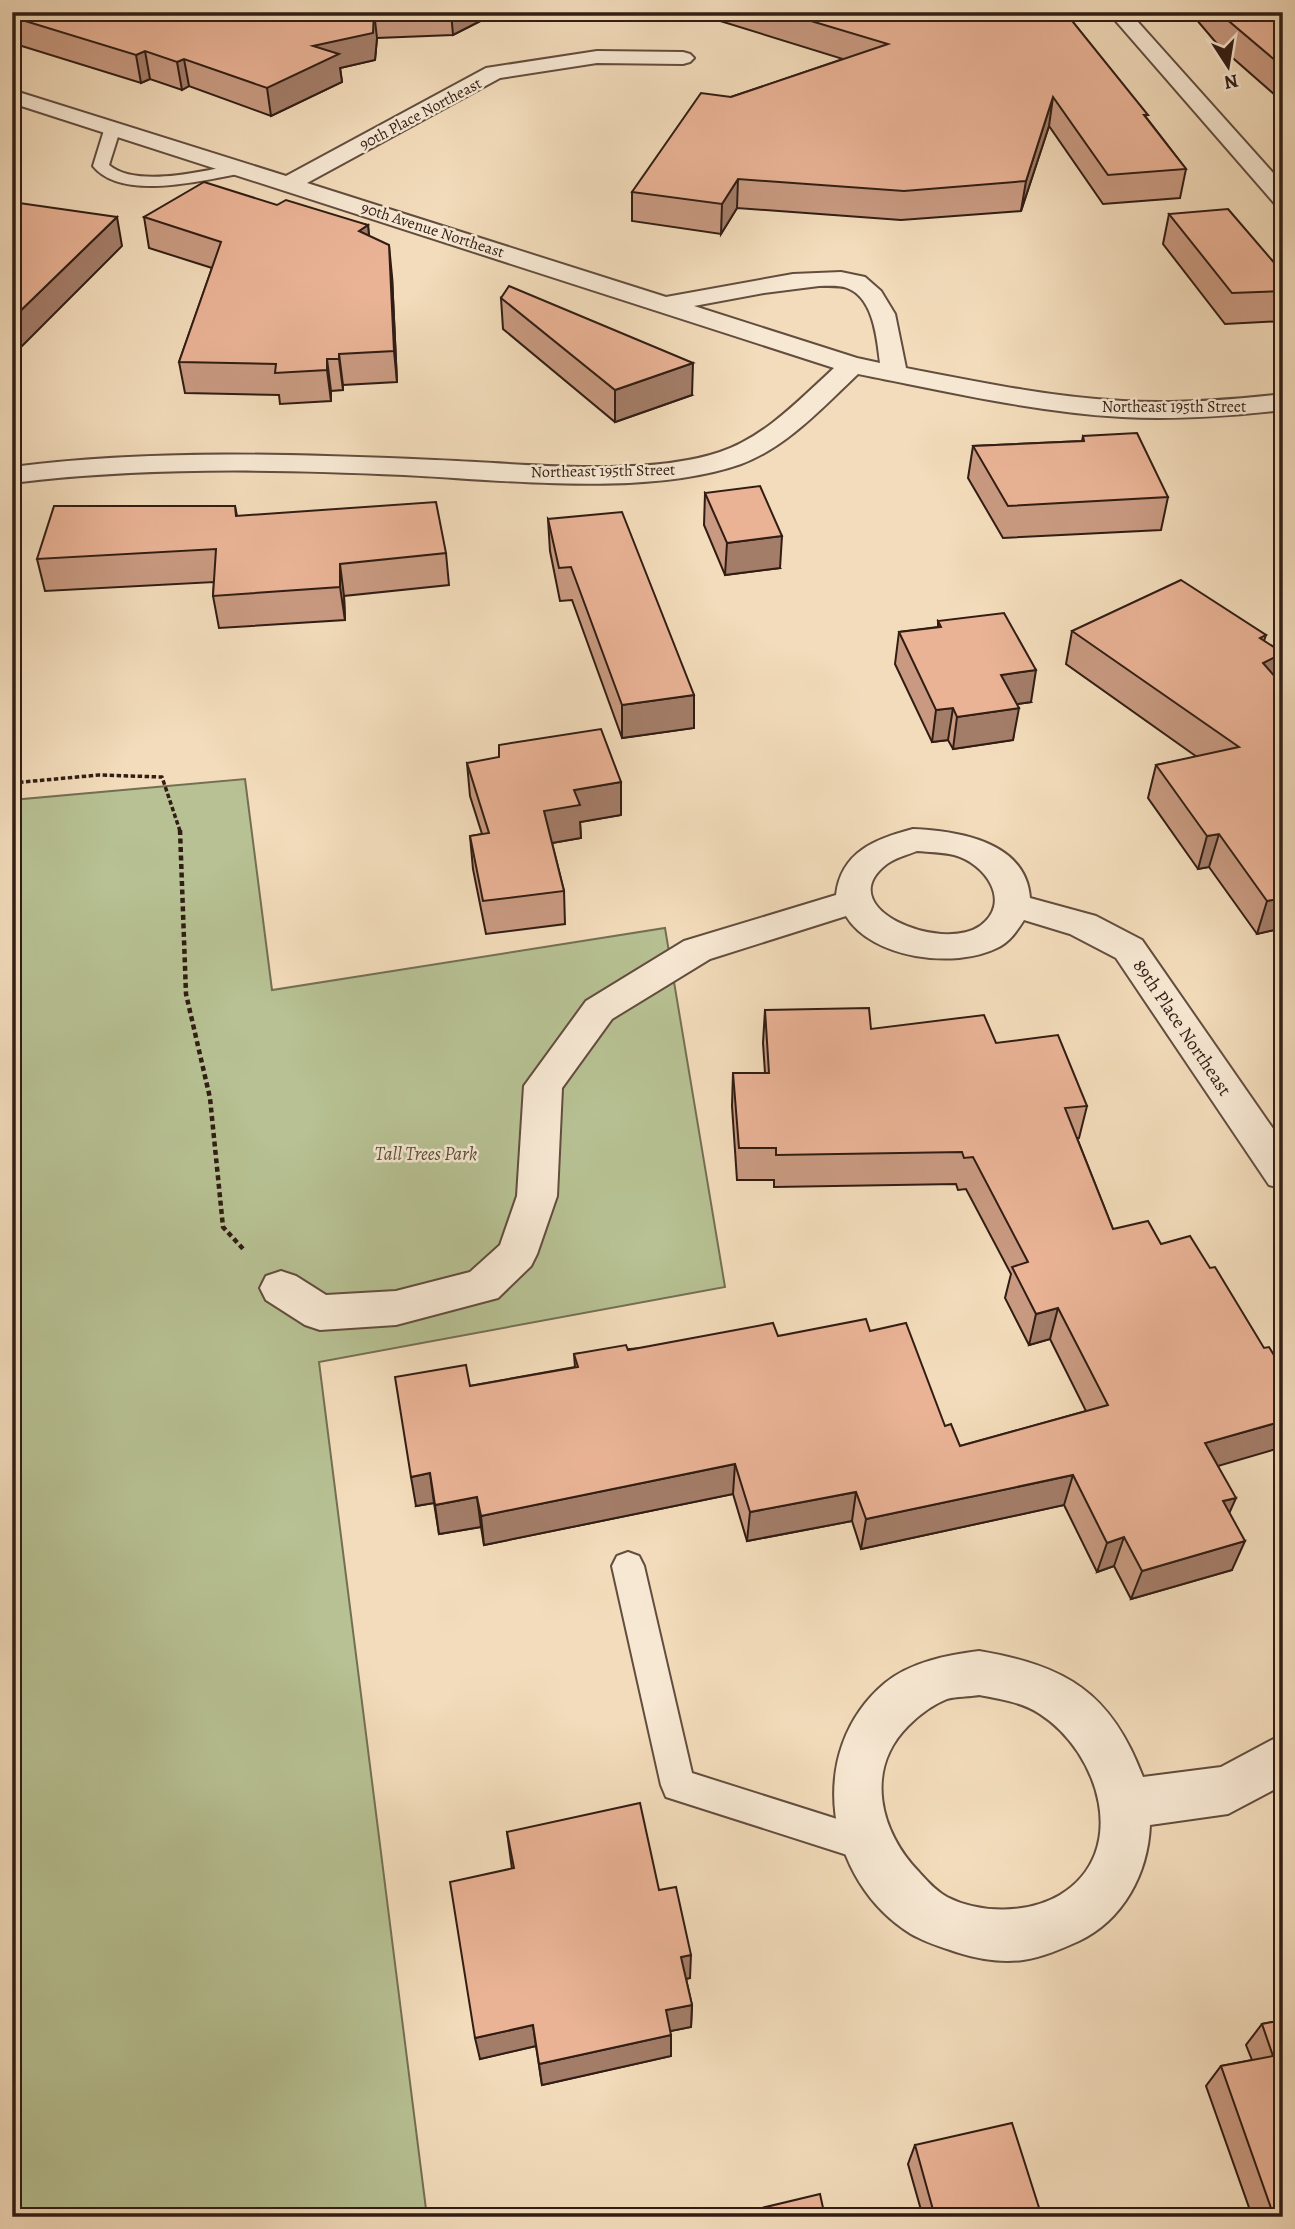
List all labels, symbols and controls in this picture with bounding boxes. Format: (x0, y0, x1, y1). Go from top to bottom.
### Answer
north arrow (1194, 32, 1264, 102)
text: N (1222, 67, 1241, 96)
street label: 90th Place Northeast (356, 72, 485, 155)
street label: 90th Avenue Northeast (358, 196, 507, 263)
street label: Northeast 195th Street (1102, 396, 1246, 418)
street label: Northeast 195th Street (531, 459, 675, 483)
street label: 89th Place Northeast (1127, 954, 1238, 1101)
park label: Tall Trees Park (375, 1141, 477, 1167)

